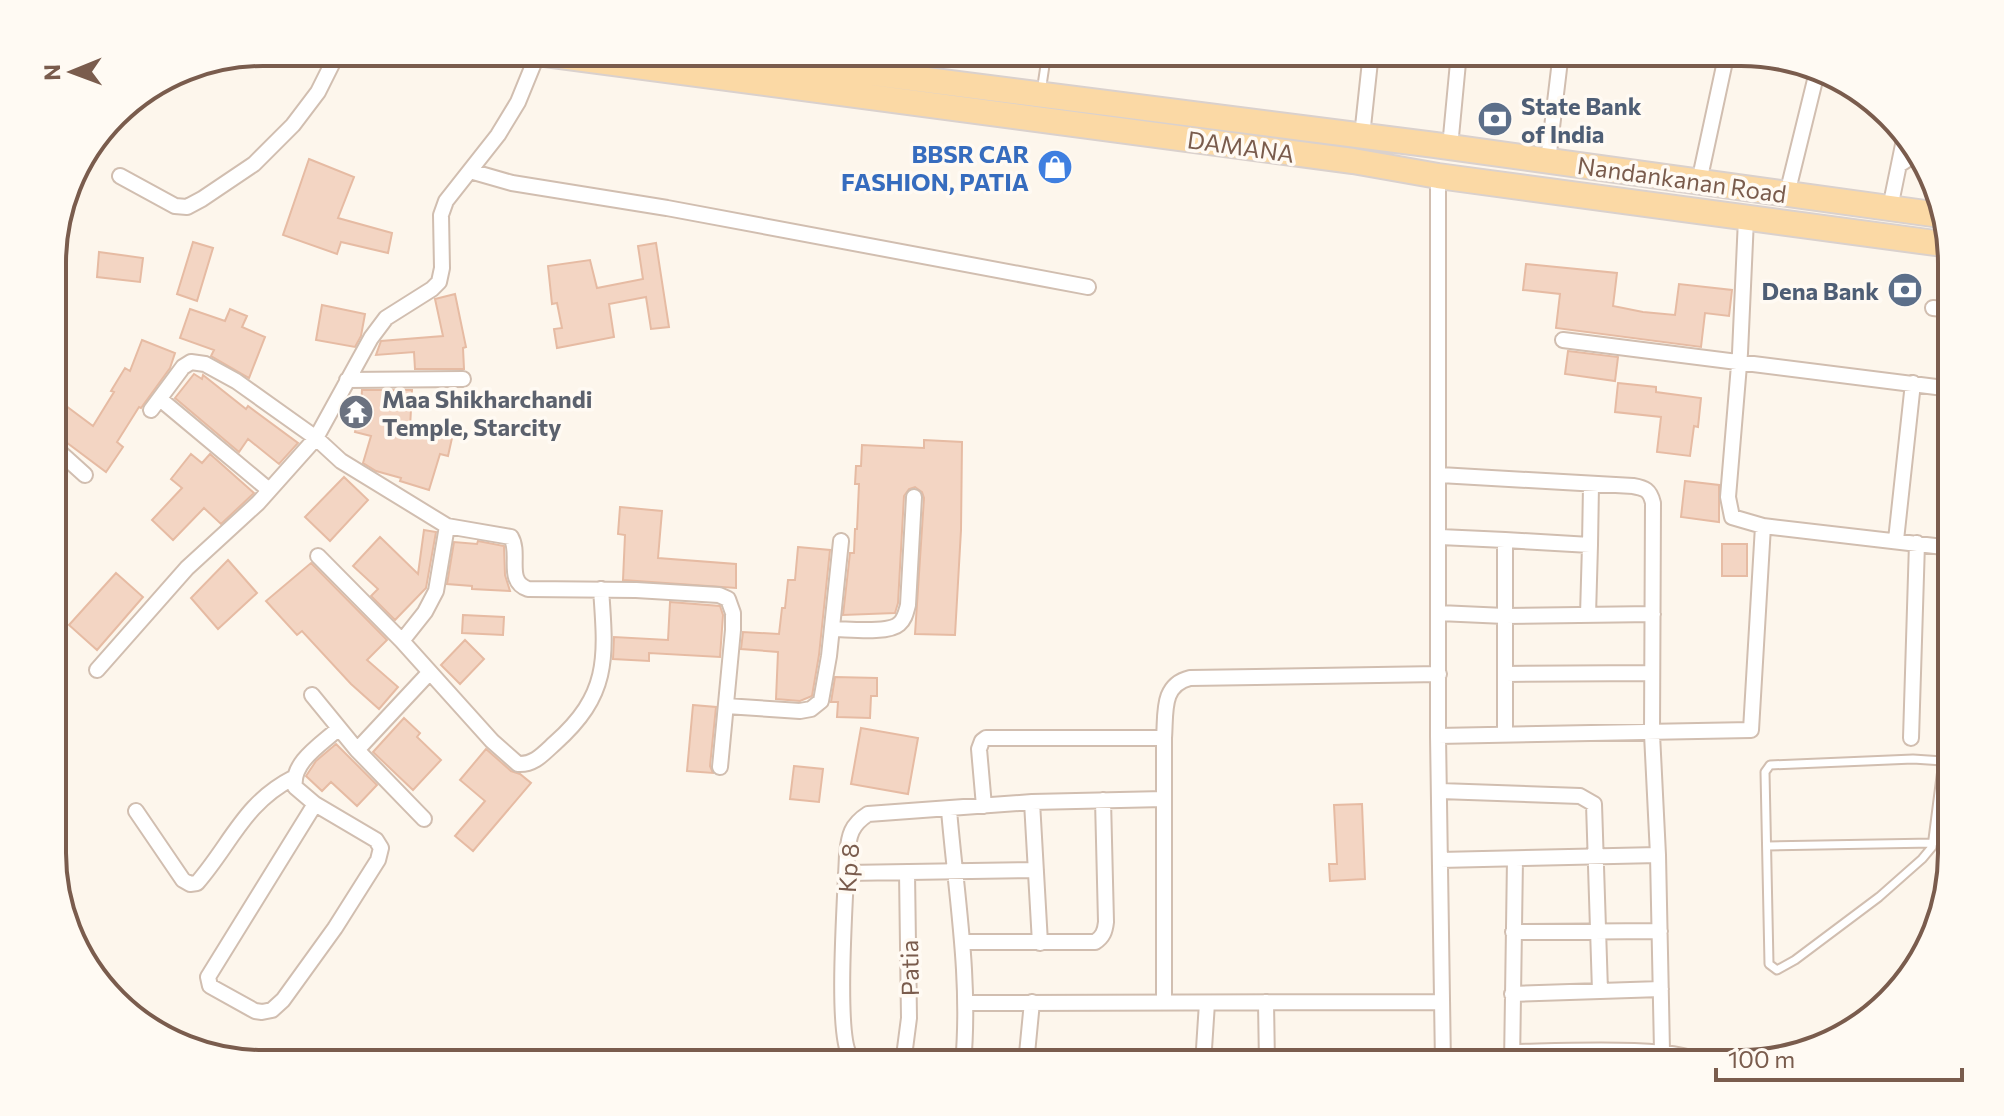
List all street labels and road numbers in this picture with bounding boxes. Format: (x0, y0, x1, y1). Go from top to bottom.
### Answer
street label: DAMANA (1186, 124, 1296, 168)
street label: Nandankanan Road (1576, 150, 1788, 208)
street label: Kp 8 (832, 842, 864, 894)
street label: Patia (894, 940, 924, 996)

